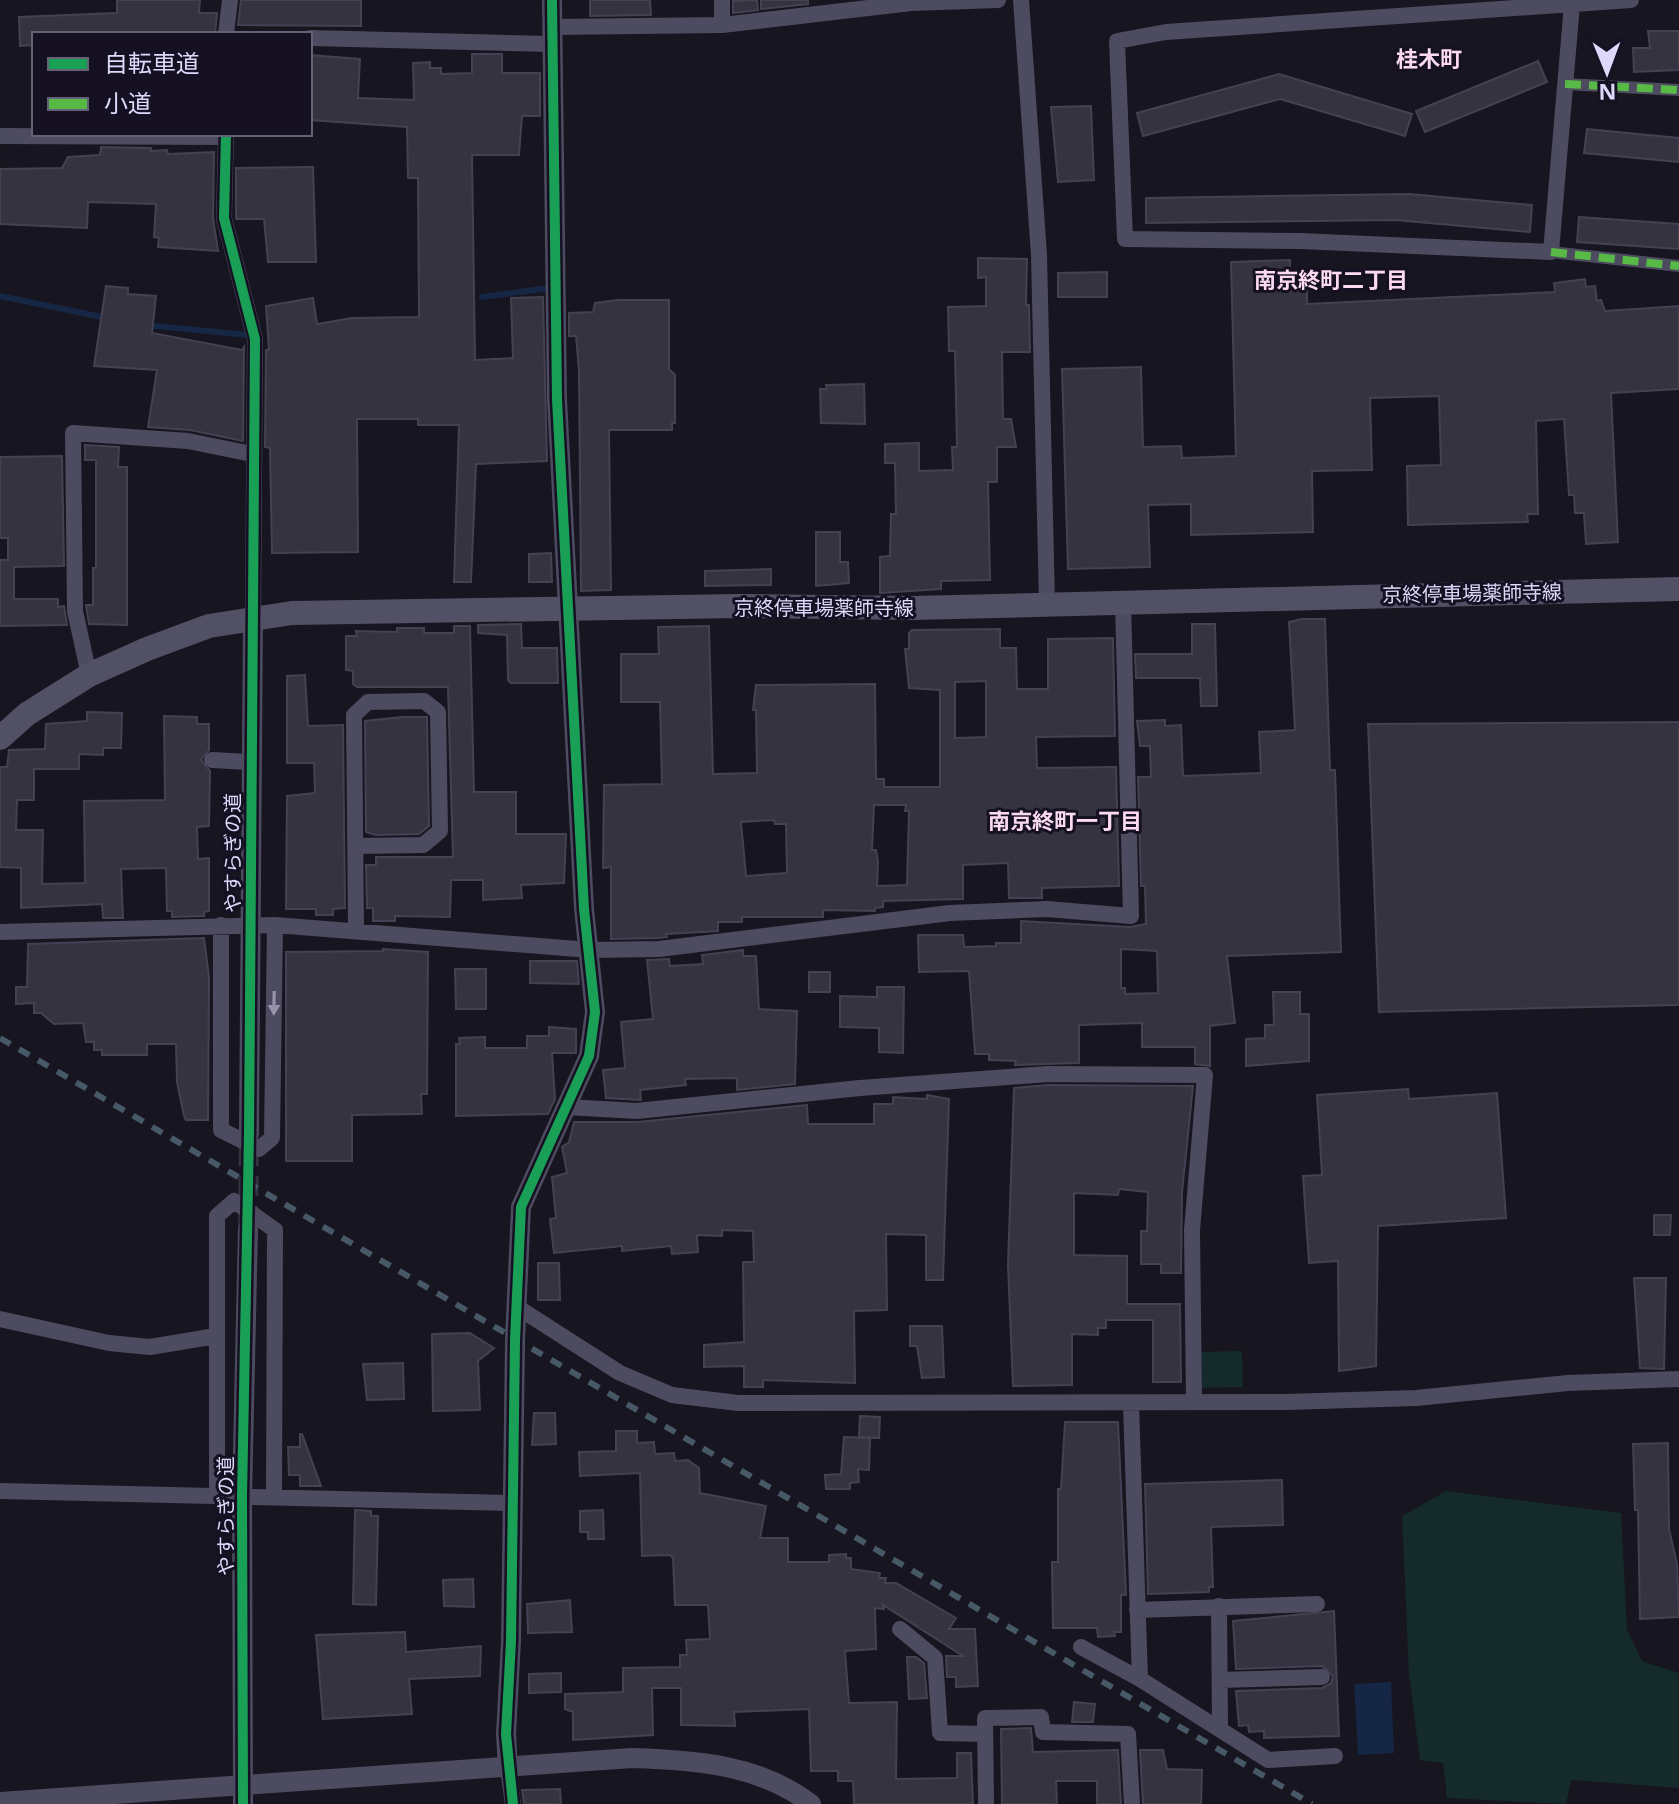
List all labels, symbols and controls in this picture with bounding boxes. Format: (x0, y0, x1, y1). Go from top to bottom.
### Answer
legend (32, 32, 312, 136)
north arrow (1567, 32, 1647, 112)
district label: 桂木町 (1396, 43, 1462, 73)
text: 自転車道 (104, 46, 200, 79)
text: N (1598, 78, 1617, 108)
text: 小道 (104, 86, 152, 119)
district label: 南京終町二丁目 (1254, 264, 1408, 294)
street label: 京終停車場薬師寺線 (1382, 578, 1562, 608)
street label: 京終停車場薬師寺線 (734, 594, 914, 621)
street label: やすらぎの道 (219, 793, 246, 913)
district label: 南京終町一丁目 (988, 805, 1142, 835)
one-way arrow (268, 991, 280, 1016)
street label: やすらぎの道 (212, 1456, 239, 1576)

